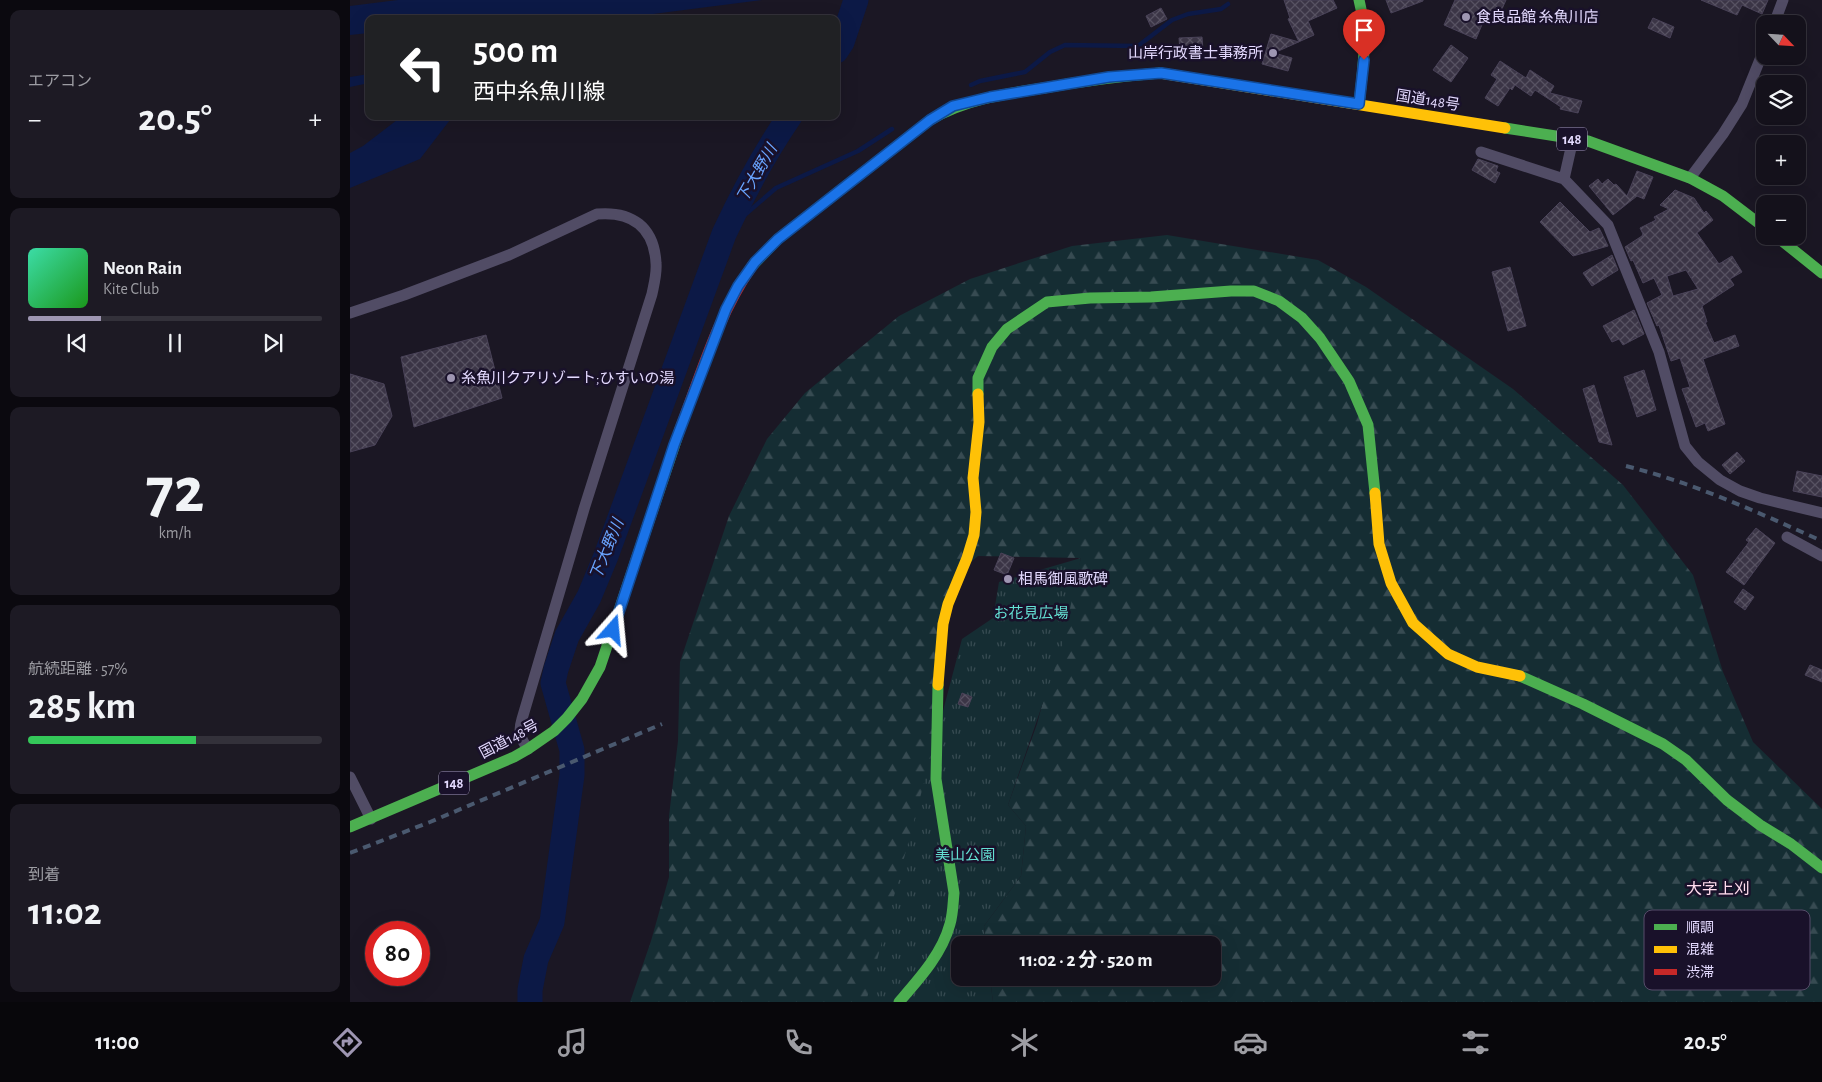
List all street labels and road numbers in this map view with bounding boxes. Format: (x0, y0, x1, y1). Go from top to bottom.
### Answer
street label: 国道148号 (1395, 87, 1461, 113)
road number: 148 (1557, 128, 1587, 150)
street label: 国道148号 (477, 717, 541, 761)
road number: 148 (439, 771, 469, 794)

